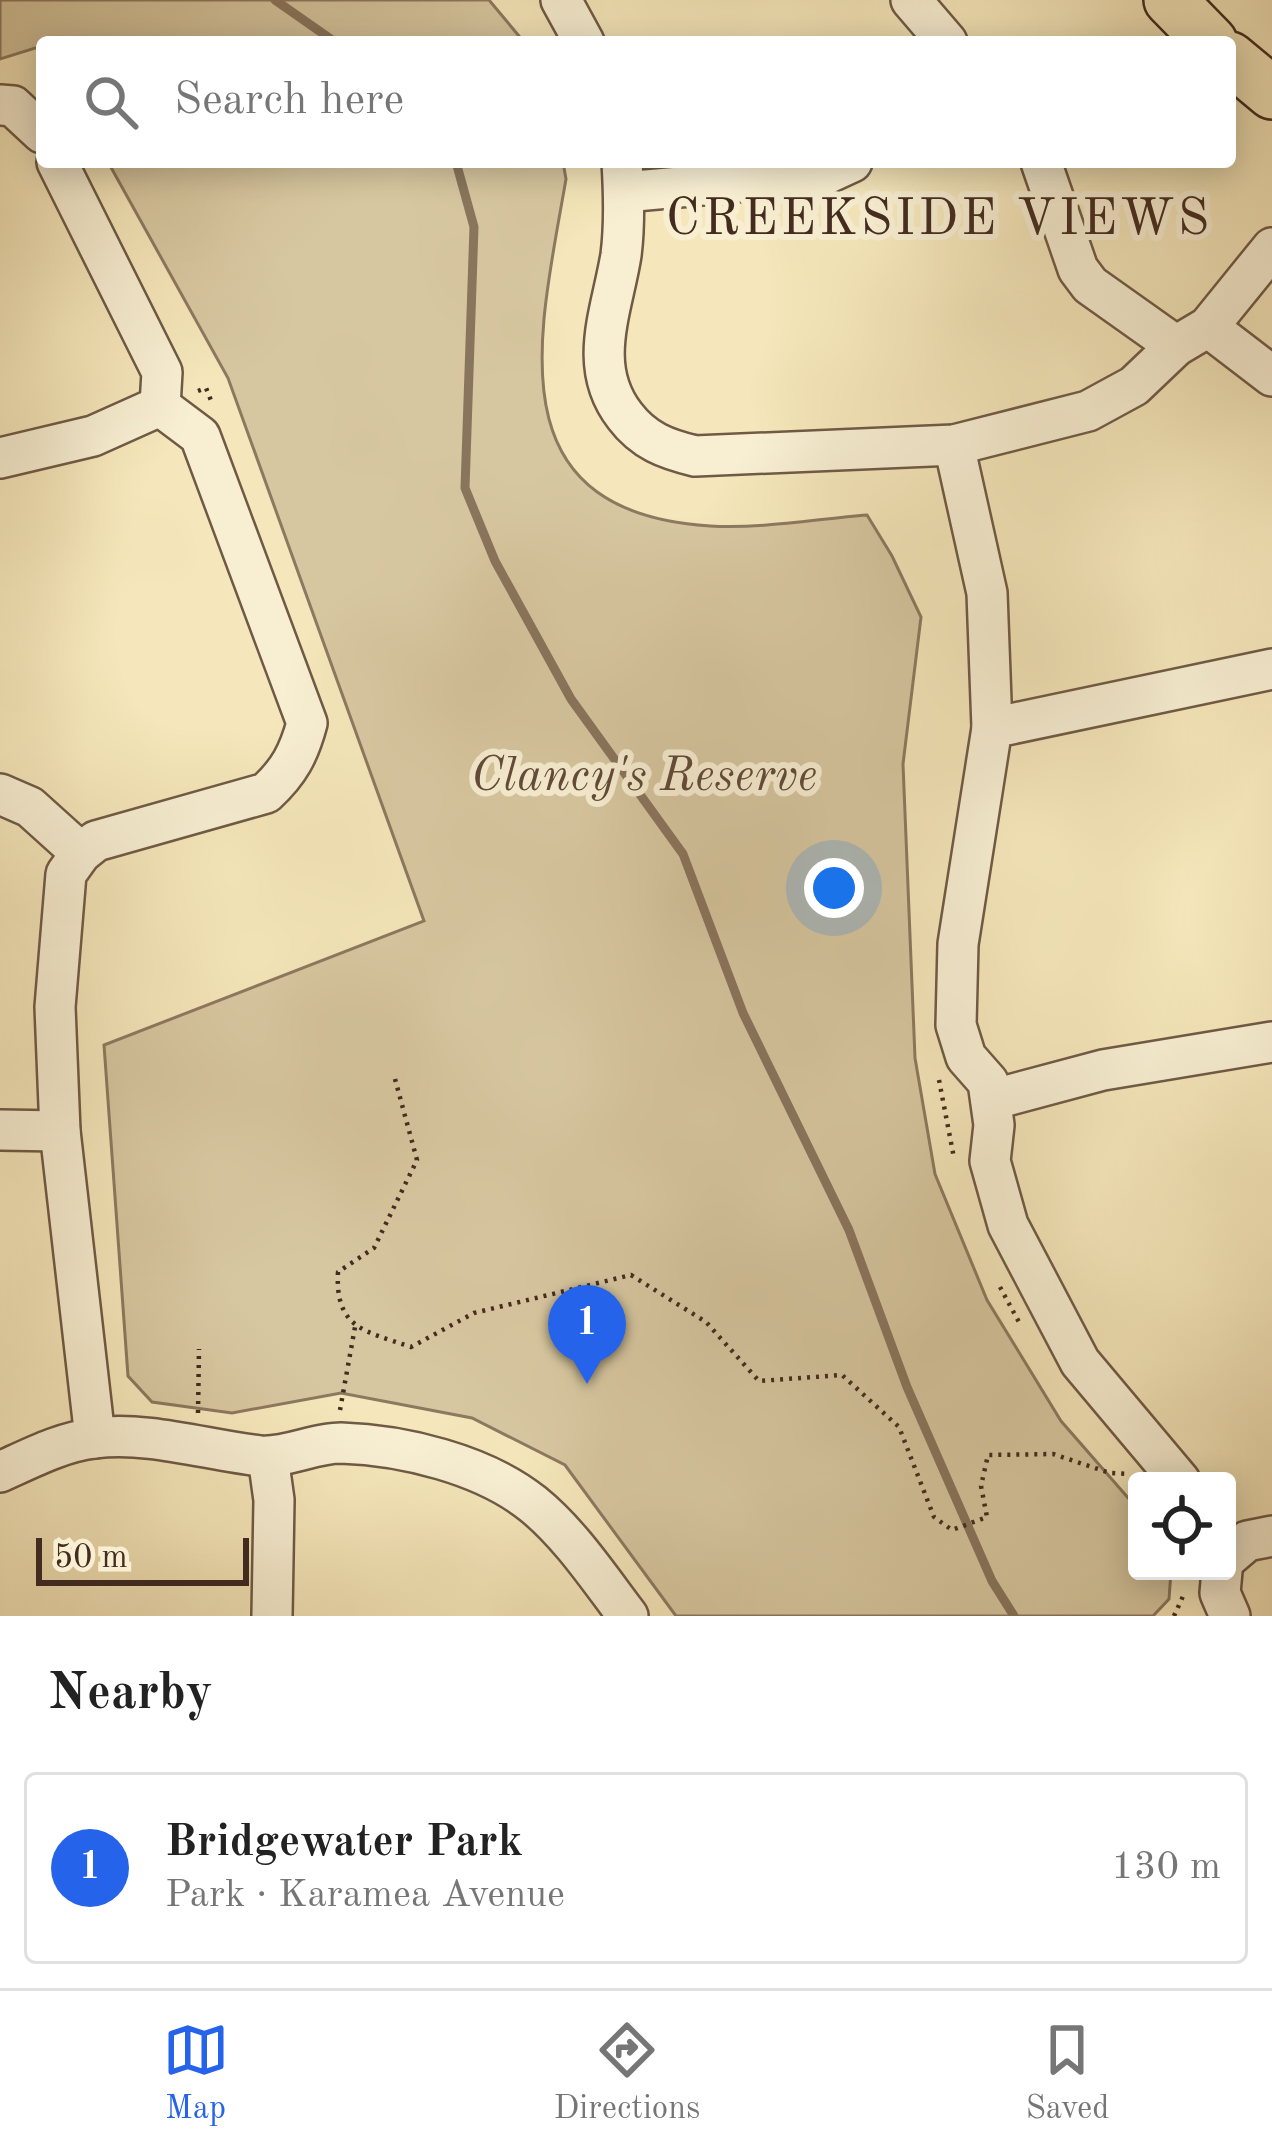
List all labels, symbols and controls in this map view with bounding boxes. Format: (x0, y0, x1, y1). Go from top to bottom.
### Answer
search box (36, 36, 1236, 168)
icon: search (78, 69, 144, 135)
text: Search here (174, 79, 404, 124)
district label: CREEKSIDE VIEWS (666, 195, 1212, 246)
park label: Clancy's Reserve (471, 753, 817, 801)
your location (804, 858, 864, 918)
pin: 1 (548, 1285, 626, 1384)
map controls (1128, 1472, 1236, 1580)
button: locate (1128, 1472, 1236, 1580)
scale bar (36, 1532, 249, 1585)
text: 50 m (54, 1542, 128, 1575)
text: Nearby (48, 1669, 213, 1720)
text: Bridgewater Park (165, 1821, 523, 1866)
text: 1 (79, 1848, 101, 1887)
text: 130 m (1111, 1848, 1221, 1887)
text: Park · Karamea Avenue (165, 1876, 565, 1915)
tab: Map (163, 2017, 229, 2130)
tab: Directions (554, 2017, 700, 2130)
tab: Saved (1025, 2017, 1109, 2130)

